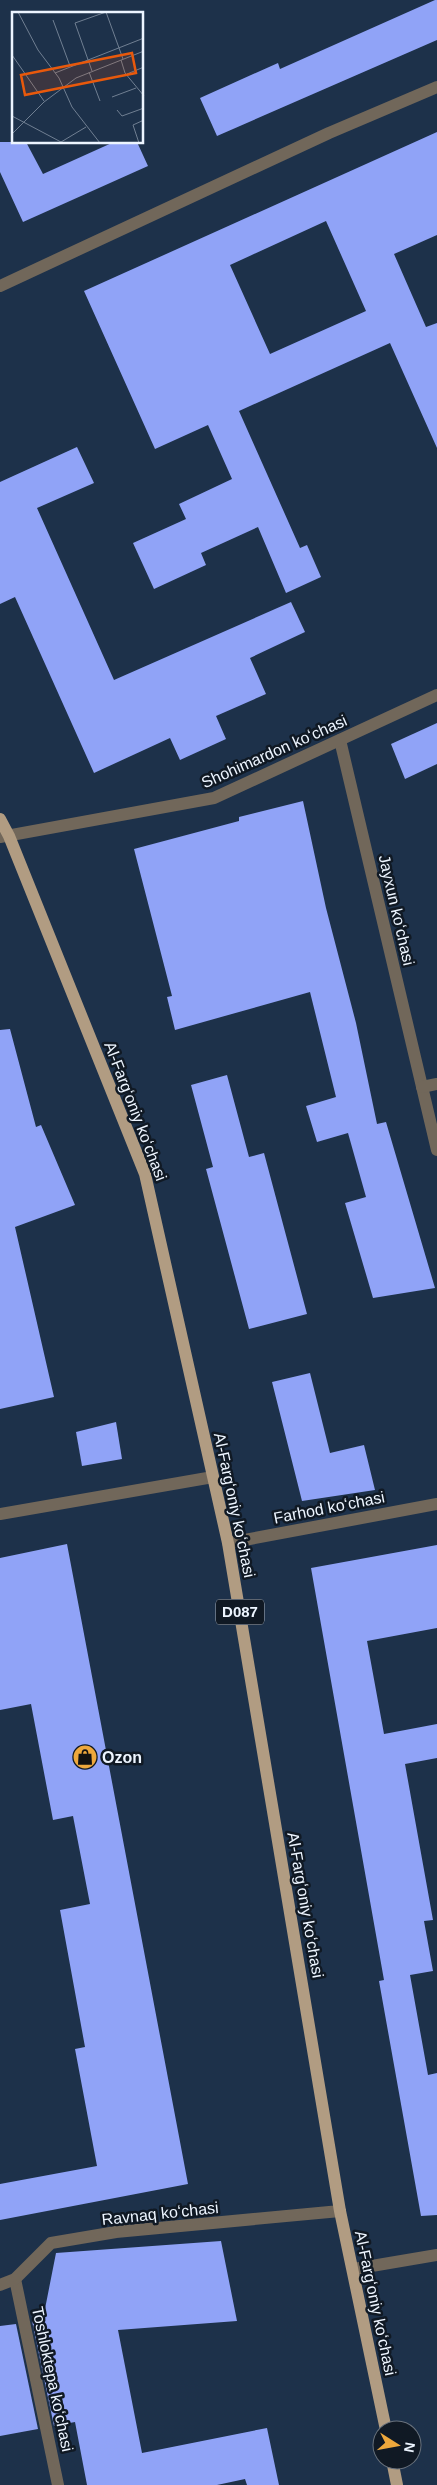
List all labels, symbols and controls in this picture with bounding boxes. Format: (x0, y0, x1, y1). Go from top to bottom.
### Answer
inset map (12, 12, 144, 144)
street label: Shohimardon koʻchasi (199, 712, 350, 791)
street label: Jayxun koʻchasi (376, 853, 417, 967)
street label: Al-Fargʻoniy koʻchasi (101, 1039, 170, 1183)
street label: Al-Fargʻoniy koʻchasi (211, 1431, 258, 1579)
street label: Farhod koʻchasi (272, 1488, 386, 1527)
road number: D087 (216, 1600, 264, 1624)
shop icon: Ozon (72, 1744, 98, 1770)
place label: Ozon (102, 1749, 142, 1766)
street label: Al-Fargʻoniy koʻchasi (284, 1831, 327, 1979)
street label: Ravnaq koʻchasi (101, 2199, 219, 2228)
street label: Al-Fargʻoniy koʻchasi (352, 2229, 399, 2377)
street label: Toshloktepa koʻchasi (29, 2305, 76, 2453)
north arrow (372, 2420, 422, 2470)
text: N (401, 2441, 419, 2454)

